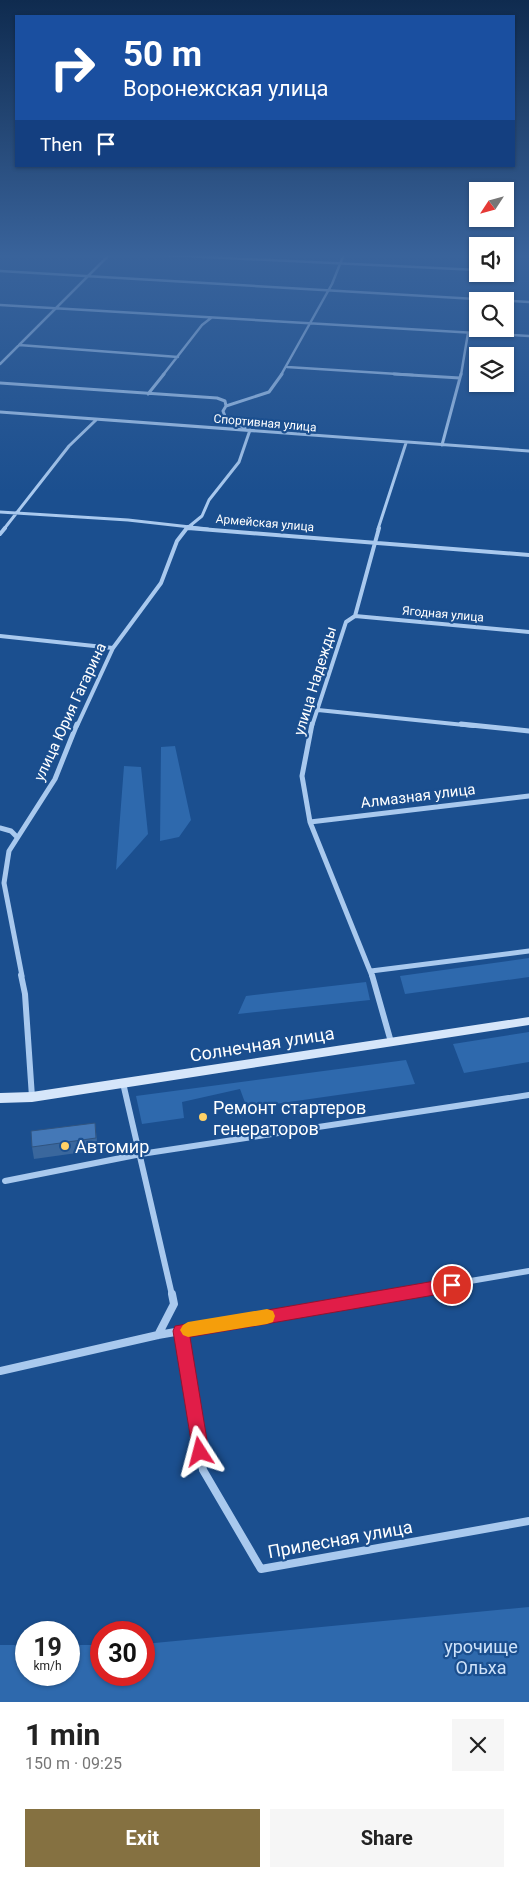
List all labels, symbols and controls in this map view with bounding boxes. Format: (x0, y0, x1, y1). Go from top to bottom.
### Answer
text: 50 m (123, 34, 202, 75)
icon: right (40, 35, 105, 100)
text: Воронежская улица (123, 76, 328, 101)
icon: arrive (92, 130, 120, 158)
text: Then (40, 133, 82, 156)
north arrow (469, 182, 514, 228)
map controls (469, 182, 514, 392)
button: sound (469, 237, 514, 282)
button: search (469, 292, 514, 337)
button: layers (469, 347, 514, 392)
street label: Спортивная улица (213, 412, 317, 434)
street label: Армейская улица (215, 512, 315, 534)
street label: Ягодная улица (401, 603, 485, 625)
street label: улица Надежды (290, 624, 340, 738)
street label: улица Юрия Гагарина (30, 640, 110, 784)
street label: Алмазная улица (360, 780, 476, 812)
street label: Солнечная улица (188, 1022, 336, 1066)
place label: Ремонт стартеров генераторов (213, 1097, 366, 1139)
marker: Ремонт стартеров генераторов (197, 1111, 209, 1123)
place label: Автомир (75, 1136, 149, 1157)
marker: Автомир (59, 1140, 71, 1152)
pin (431, 1264, 473, 1306)
icon: arrive (438, 1271, 466, 1299)
position arrow (173, 1425, 225, 1477)
street label: Прилесная улица (266, 1516, 414, 1562)
speed limit sign: 30 (90, 1621, 155, 1686)
text: 19 (33, 1633, 62, 1662)
park label: урочище Ольха (444, 1636, 518, 1678)
text: km/h (33, 1659, 62, 1673)
text: 1 min (25, 1717, 100, 1752)
button: close (452, 1719, 504, 1771)
text: 150 m · 09:25 (25, 1754, 122, 1773)
button: Exit (25, 1809, 260, 1867)
button: Share (270, 1809, 504, 1867)

